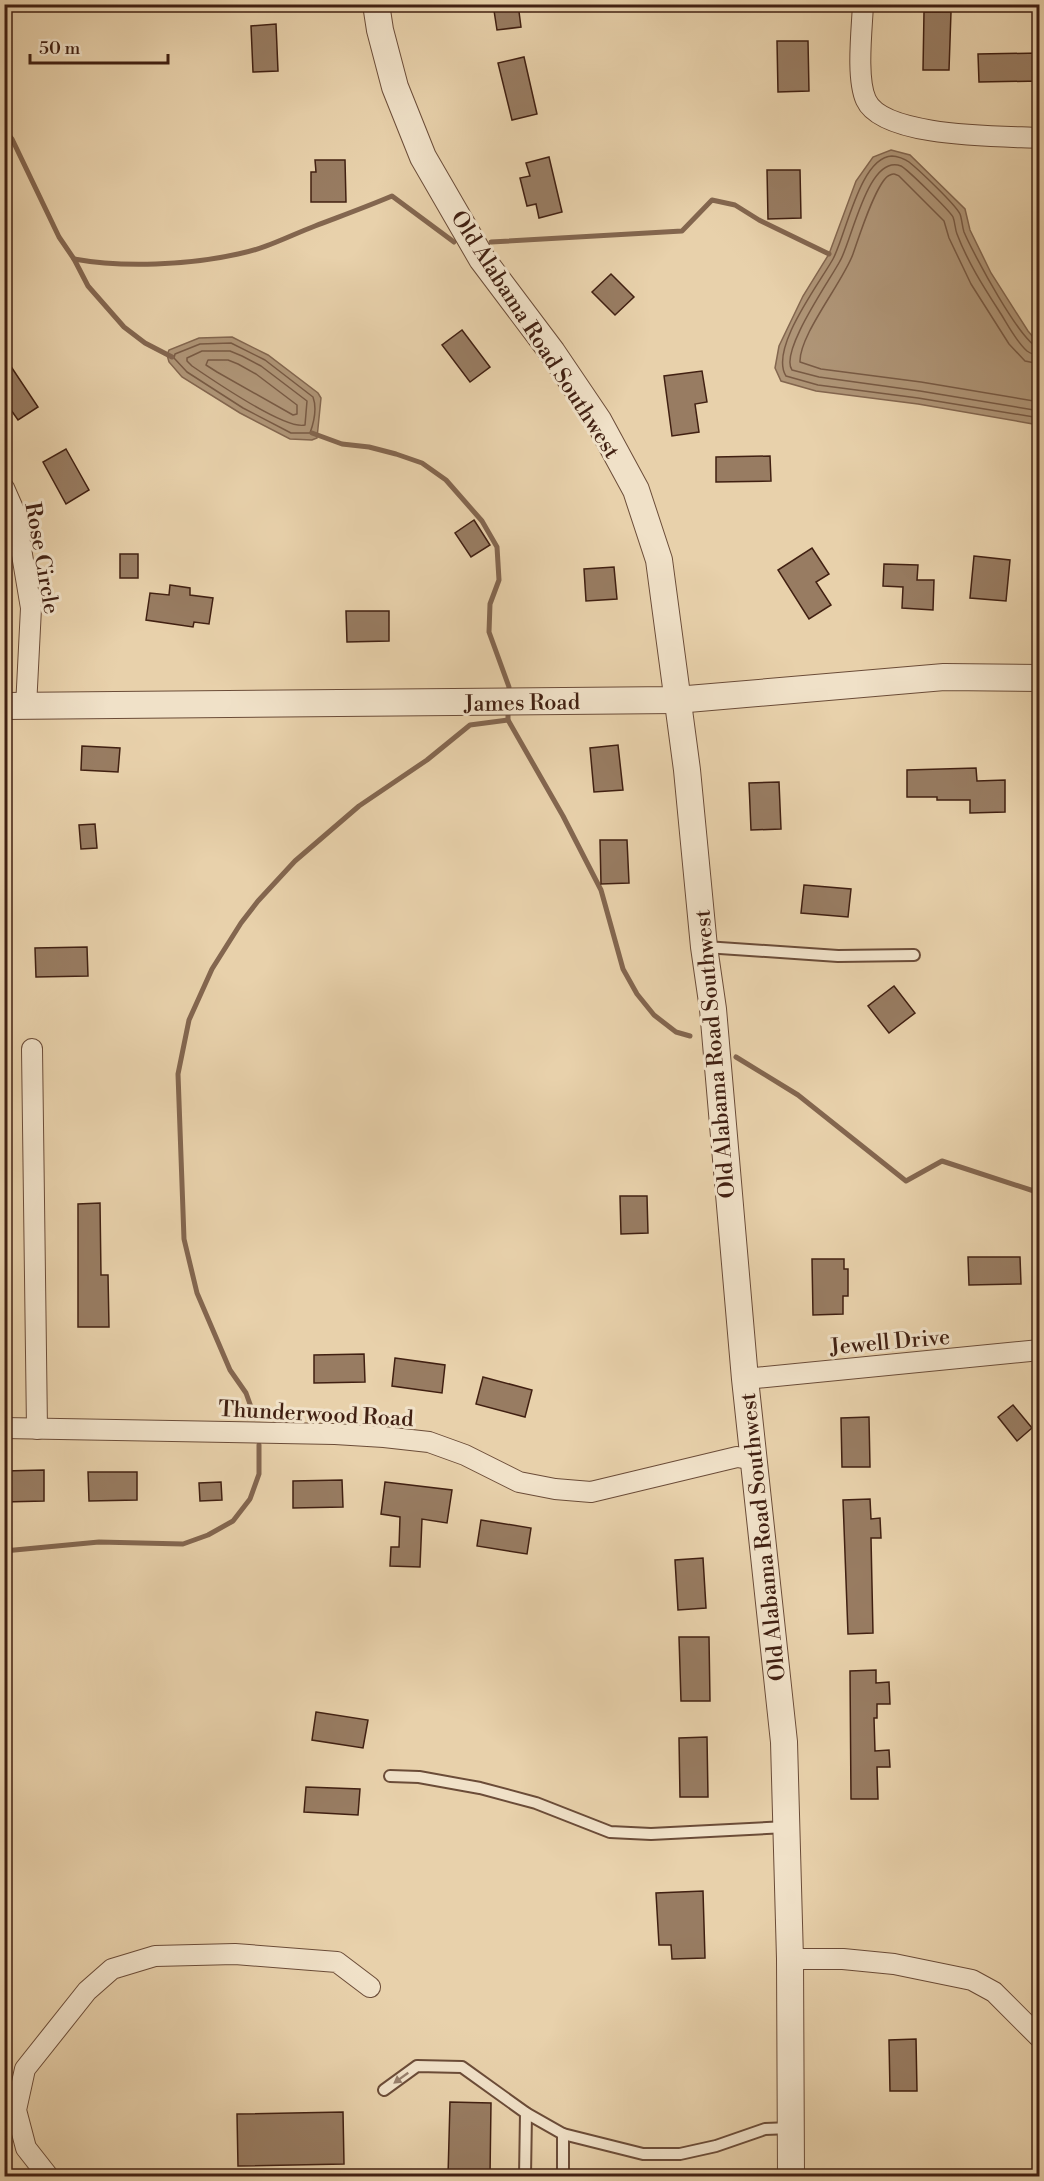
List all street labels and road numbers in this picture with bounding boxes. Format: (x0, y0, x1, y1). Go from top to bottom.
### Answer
street label: Old Alabama Road Southwest (444, 206, 625, 464)
street label: Rose Circle (18, 500, 65, 616)
street label: James Road (463, 689, 581, 718)
street label: Old Alabama Road Southwest (689, 908, 742, 1199)
street label: Jewell Drive (828, 1324, 951, 1361)
street label: Old Alabama Road Southwest (735, 1391, 792, 1682)
street label: Thunderwood Road (218, 1396, 415, 1433)

